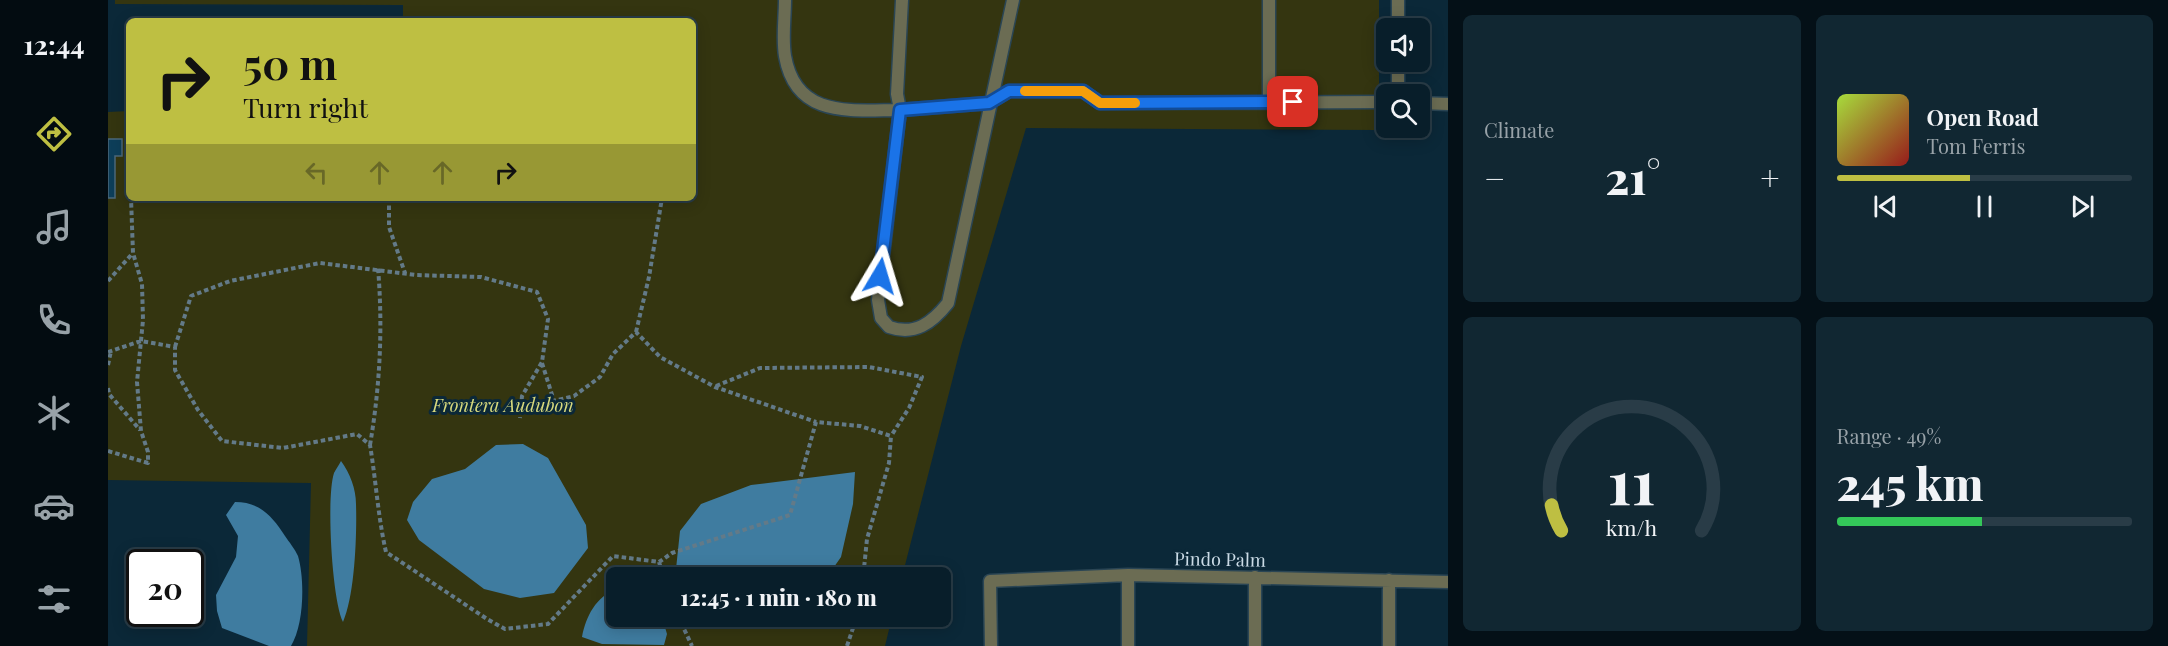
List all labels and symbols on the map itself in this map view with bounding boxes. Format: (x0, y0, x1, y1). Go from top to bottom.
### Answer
pin (1267, 76, 1318, 127)
position arrow (848, 244, 912, 308)
park label: Frontera Audubon (431, 393, 574, 417)
street label: Pindo Palm (1174, 546, 1266, 572)
speed limit sign: 20 (126, 549, 204, 627)

